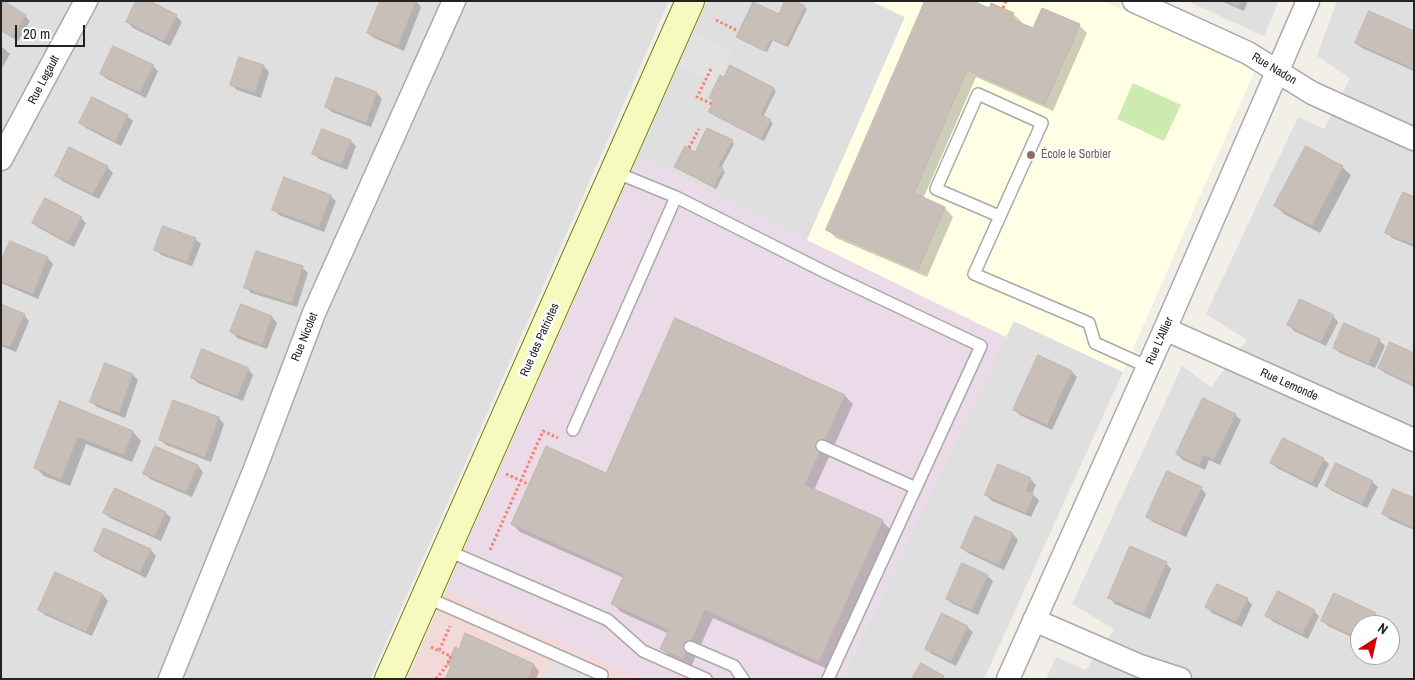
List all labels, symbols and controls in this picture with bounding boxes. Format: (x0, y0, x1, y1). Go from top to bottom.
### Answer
scale bar (18, 15, 88, 47)
text: 20 m (23, 23, 50, 44)
street label: Rue Nadon (1249, 50, 1299, 88)
street label: Rue Legault (25, 53, 63, 107)
place label: École le Sorbier (1041, 148, 1111, 162)
marker: École le Sorbier (1025, 149, 1037, 161)
street label: Rue des Patriotes (517, 301, 563, 379)
street label: Rue Nicolet (289, 310, 321, 364)
street label: Rue L'Allier (1143, 315, 1177, 367)
street label: Rue Lemonde (1258, 366, 1320, 404)
north arrow (1350, 615, 1400, 665)
text: N (1374, 619, 1392, 638)

